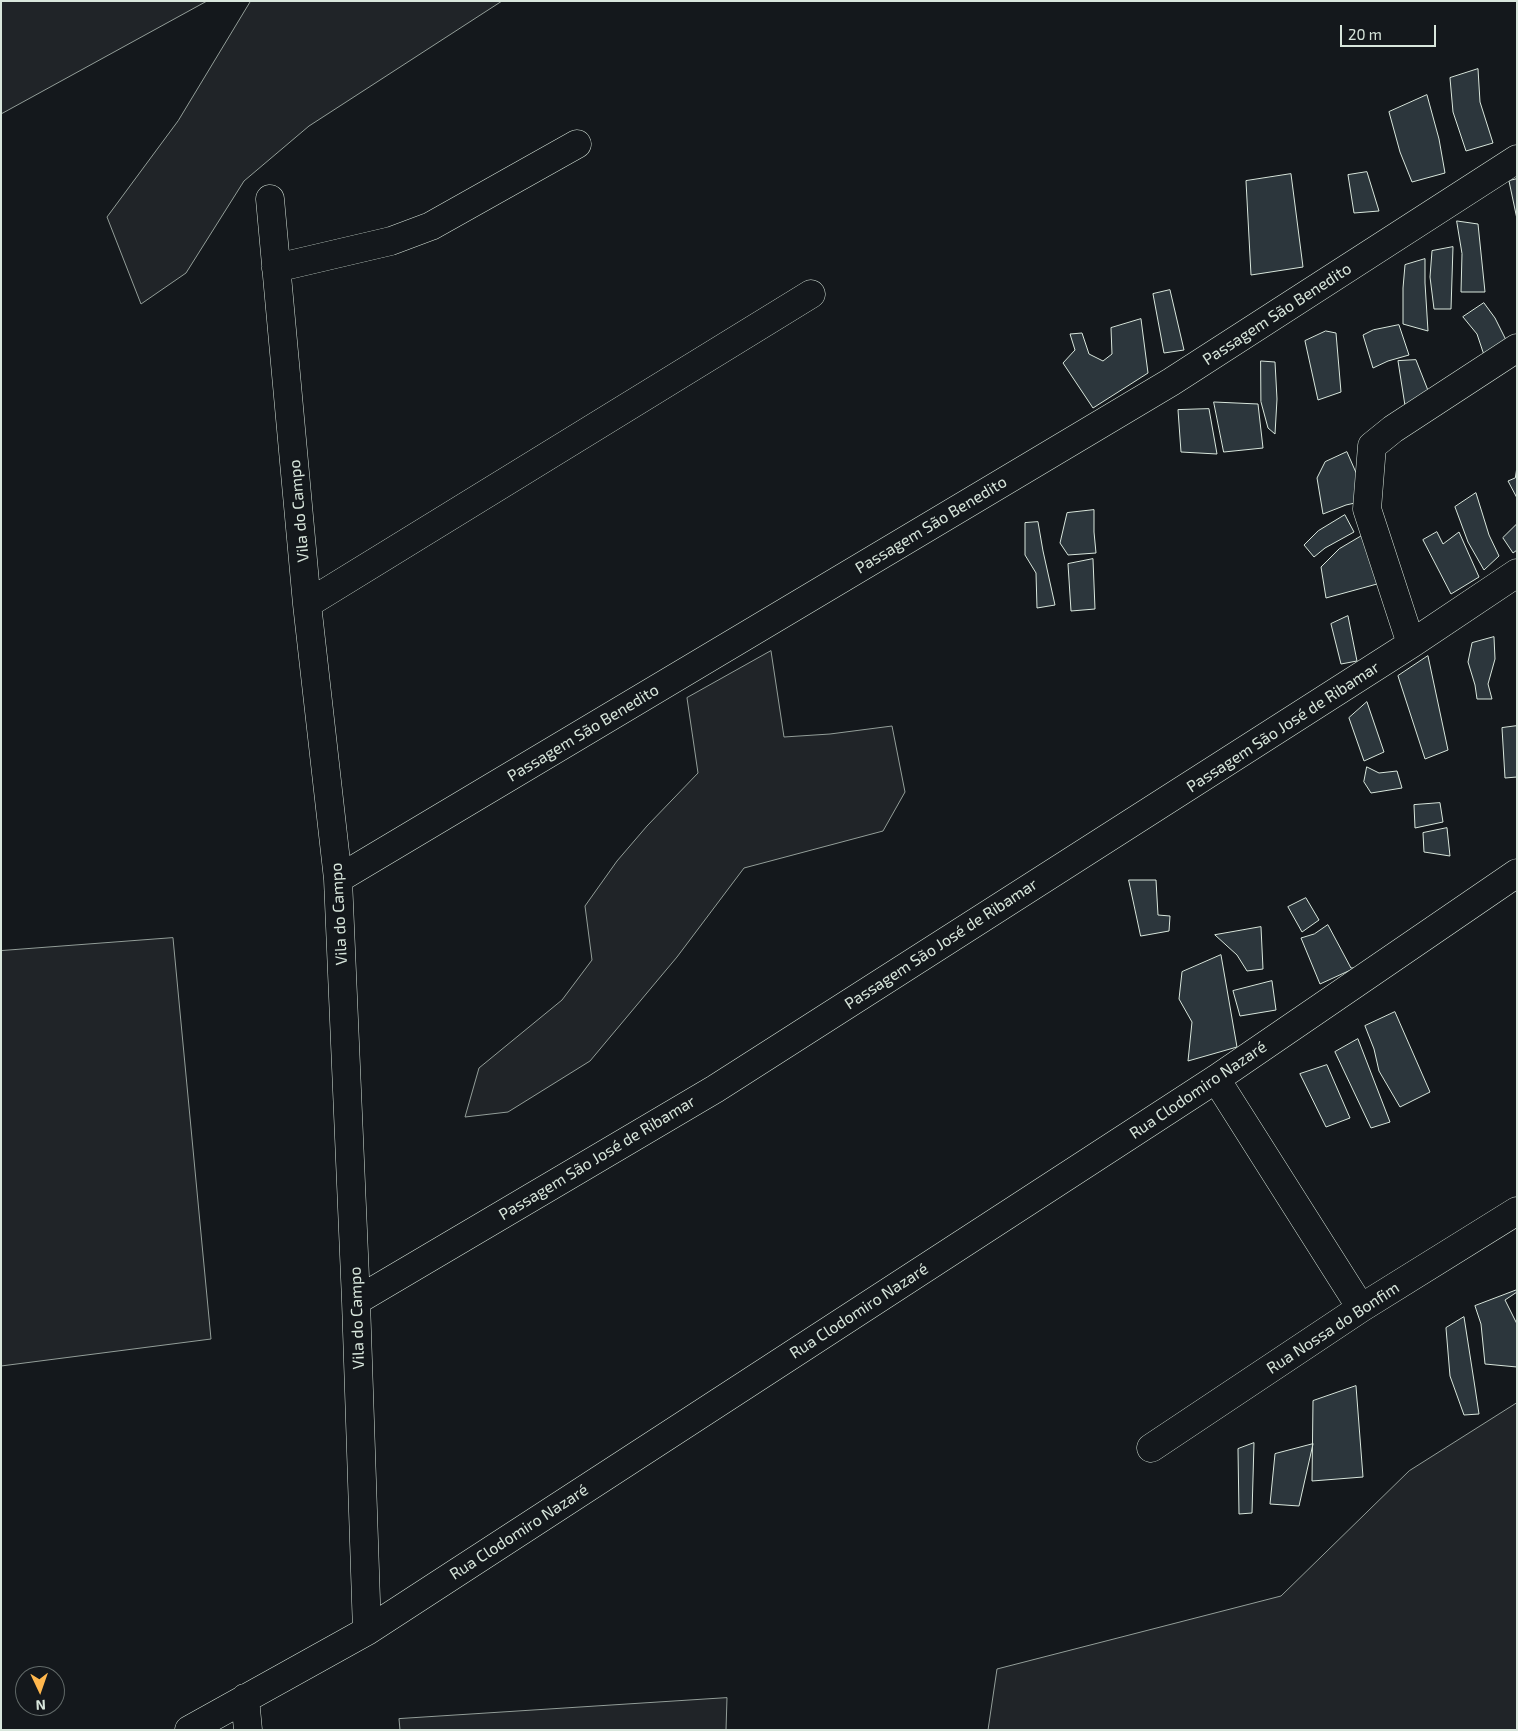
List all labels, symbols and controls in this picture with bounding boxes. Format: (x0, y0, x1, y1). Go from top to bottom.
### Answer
scale bar (1343, 15, 1439, 47)
text: 20 m (1348, 25, 1382, 43)
street label: Passagem São Benedito (1199, 259, 1355, 369)
street label: Vila do Campo (285, 459, 313, 563)
street label: Passagem São Benedito (852, 472, 1010, 578)
street label: Passagem São José de Ribamar (1183, 657, 1383, 797)
street label: Passagem São Benedito (504, 680, 662, 786)
street label: Vila do Campo (327, 862, 351, 966)
street label: Passagem São José de Ribamar (841, 874, 1041, 1014)
street label: Rua Clodomiro Nazaré (1126, 1037, 1270, 1143)
street label: Passagem São José de Ribamar (495, 1092, 699, 1224)
street label: Rua Clodomiro Nazaré (786, 1259, 932, 1363)
street label: Vila do Campo (346, 1266, 368, 1370)
street label: Rua Nossa do Bonfim (1263, 1278, 1403, 1378)
street label: Rua Clodomiro Nazaré (446, 1480, 592, 1584)
north arrow (15, 1666, 65, 1716)
text: N (35, 1697, 46, 1714)

